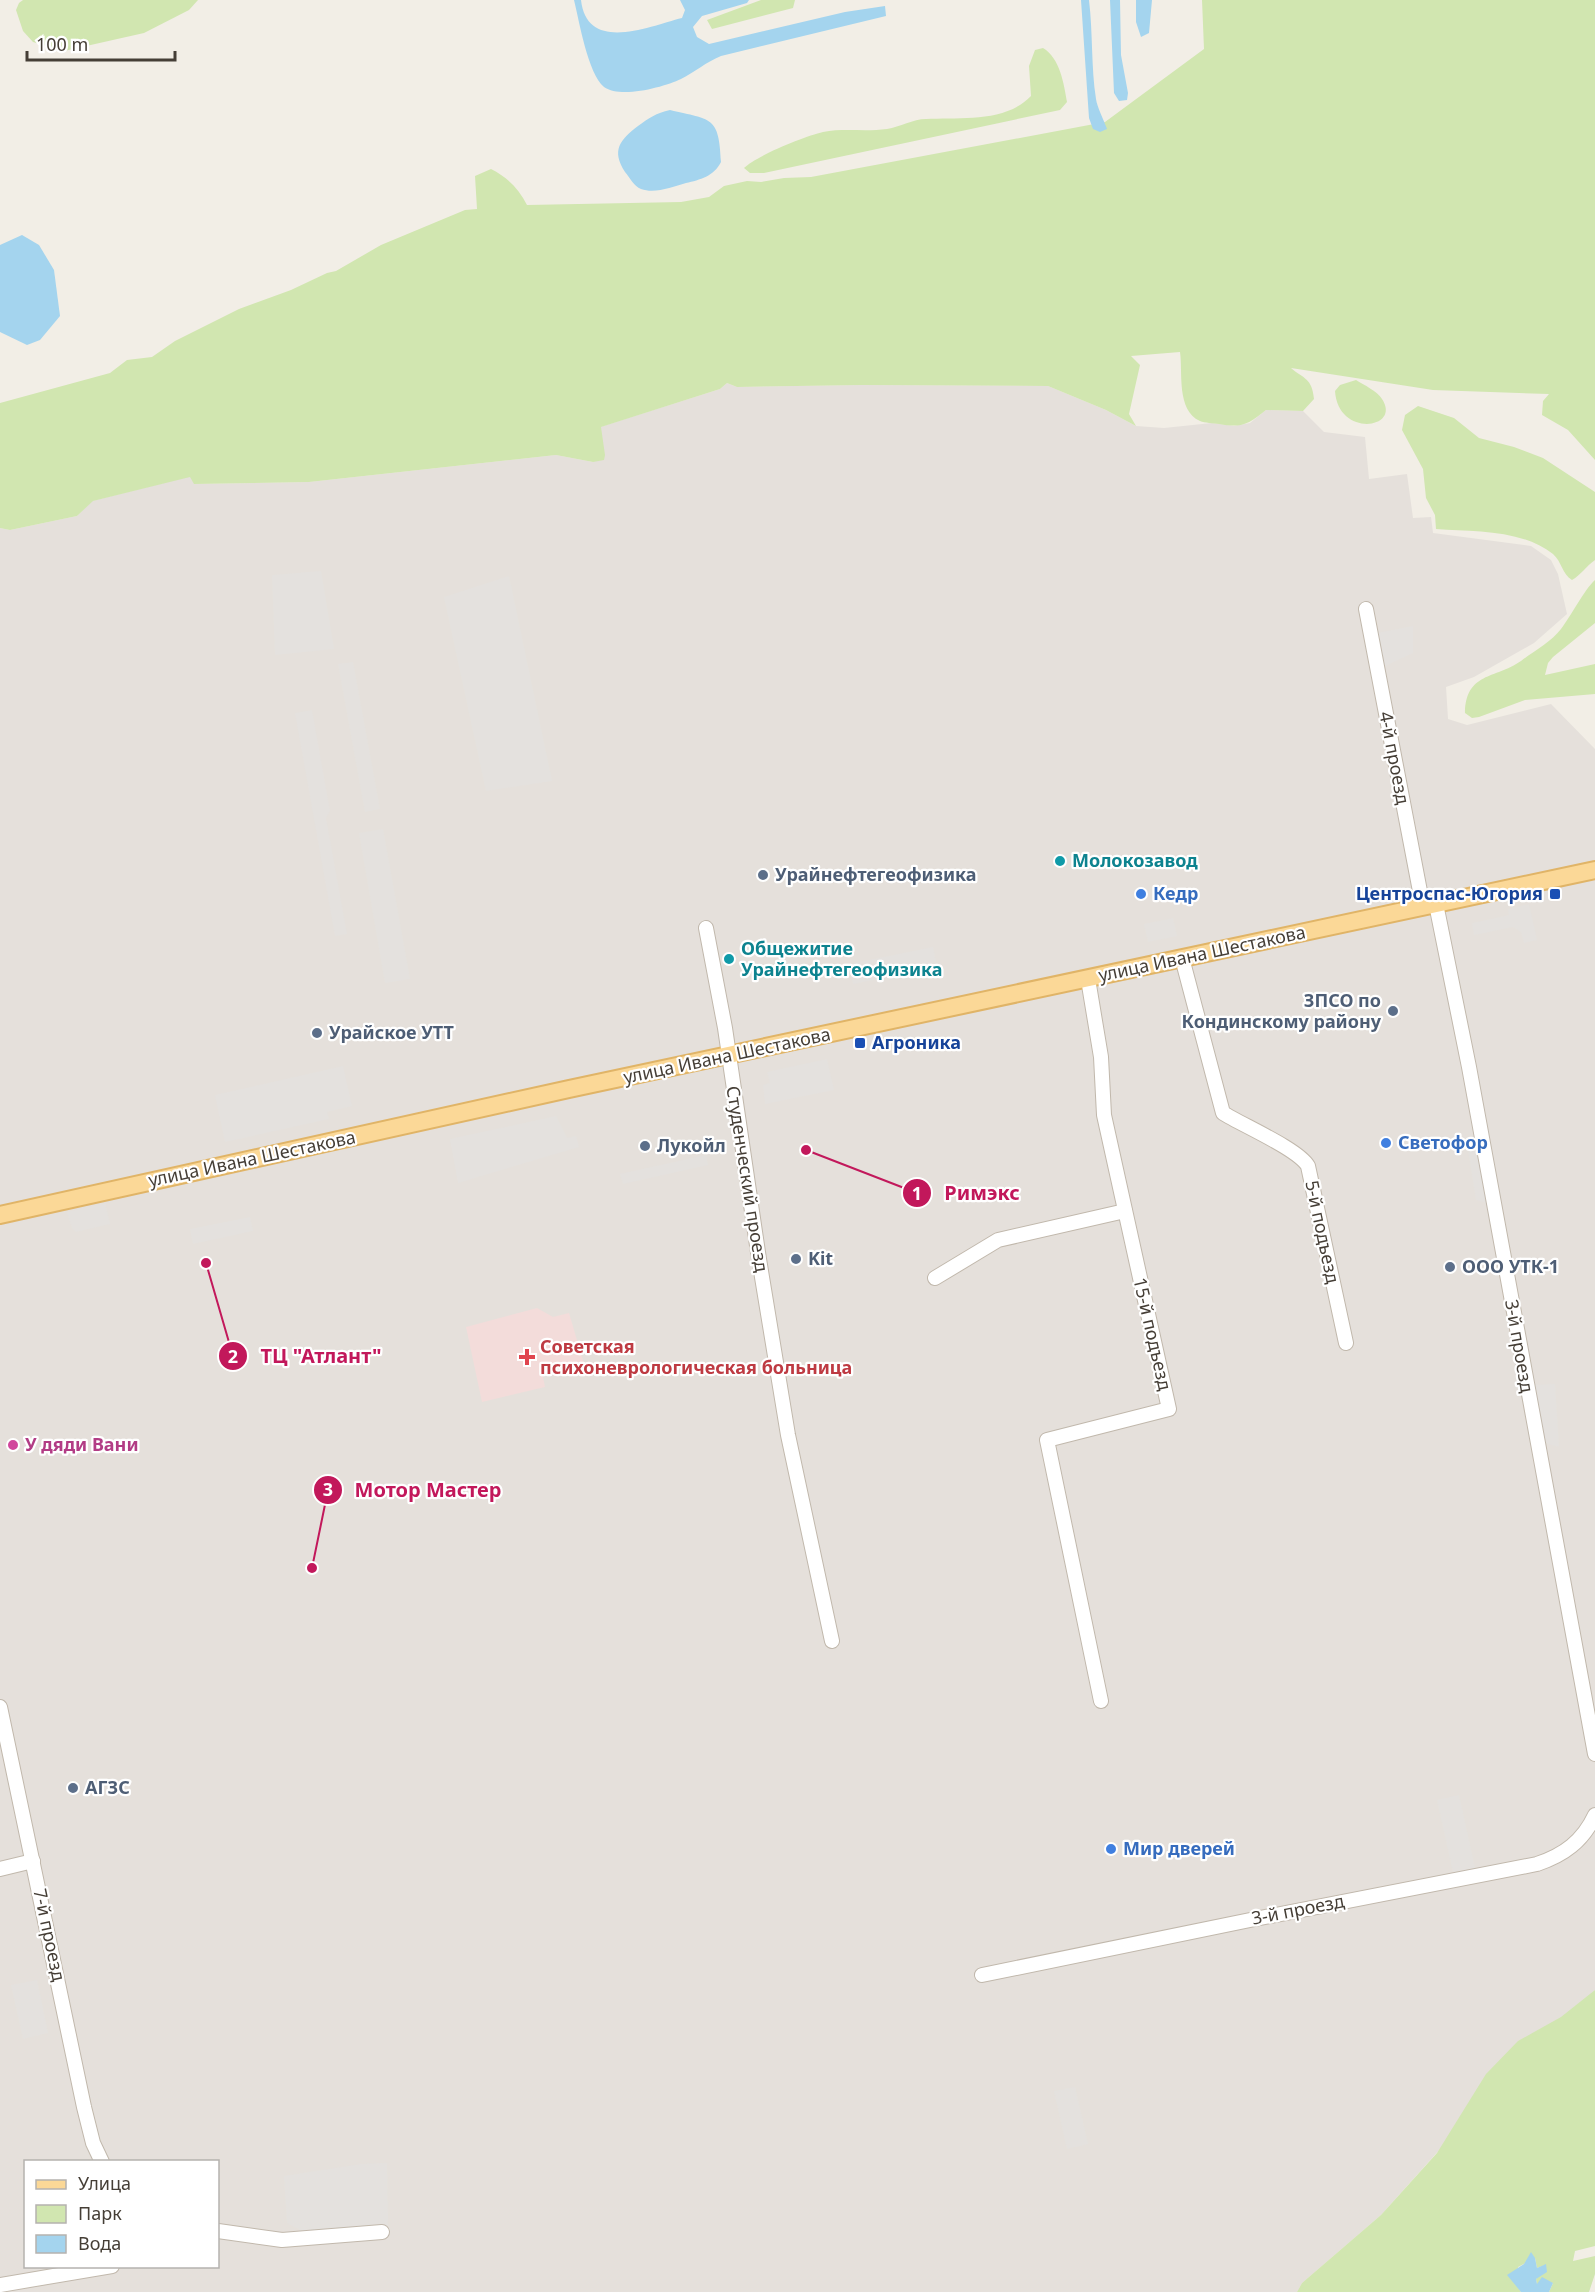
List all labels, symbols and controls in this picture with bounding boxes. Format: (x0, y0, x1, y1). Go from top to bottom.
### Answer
scale bar (27, 24, 176, 62)
text: 100 m (36, 32, 88, 56)
street label: 4-й проезд (1374, 709, 1416, 806)
place label: Молокозавод (1072, 848, 1198, 872)
marker: Молокозавод (1053, 854, 1067, 868)
place label: Урайнефтегеофизика (775, 862, 977, 886)
marker: Урайнефтегеофизика (756, 868, 770, 882)
place label: Кедр (1153, 881, 1198, 905)
place label: Центроспас-Югория (1356, 881, 1543, 905)
marker: Кедр (1134, 887, 1148, 901)
marker: Центроспас-Югория (1548, 887, 1562, 901)
street label: улица Ивана Шестакова (1096, 919, 1308, 987)
place label: Общежитие Урайнефтегеофизика (741, 936, 943, 981)
marker: Общежитие Урайнефтегеофизика (722, 952, 736, 966)
place label: ЗПСО по Кондинскому району (1182, 988, 1382, 1033)
marker: ЗПСО по Кондинскому району (1386, 1004, 1400, 1018)
place label: Урайское УТТ (329, 1020, 455, 1044)
street label: улица Ивана Шестакова (621, 1021, 833, 1089)
marker: Урайское УТТ (310, 1026, 324, 1040)
place label: Агроника (872, 1030, 961, 1054)
marker: Агроника (853, 1036, 867, 1050)
street label: Студенческий проезд (721, 1084, 775, 1274)
street label: улица Ивана Шестакова (146, 1124, 358, 1192)
place label: Светофор (1398, 1130, 1488, 1154)
place label: Лукойл (657, 1133, 726, 1157)
marker: Светофор (1379, 1136, 1393, 1150)
marker: Лукойл (638, 1139, 652, 1153)
callout: Римэкс (902, 1174, 1032, 1212)
street label: 5-й подъезд (1300, 1178, 1346, 1286)
text: Римэкс (944, 1179, 1020, 1206)
text: 1 (912, 1181, 922, 1205)
place label: Kit (808, 1246, 833, 1270)
marker: Kit (789, 1252, 803, 1266)
place label: ООО УТК-1 (1462, 1254, 1559, 1278)
marker: ООО УТК-1 (1443, 1260, 1457, 1274)
street label: 15-й подъезд (1128, 1275, 1178, 1393)
street label: 3-й проезд (1500, 1297, 1540, 1394)
place label: Советская психоневрологическая больница (540, 1334, 852, 1379)
callout: ТЦ "Атлант" (218, 1337, 393, 1375)
text: ТЦ "Атлант" (261, 1342, 381, 1369)
text: 2 (228, 1344, 238, 1368)
marker: Советская психоневрологическая больница (518, 1348, 536, 1366)
place label: У дяди Вани (25, 1432, 139, 1456)
marker: У дяди Вани (6, 1438, 20, 1452)
callout: Мотор Мастер (313, 1471, 514, 1509)
text: Мотор Мастер (355, 1476, 501, 1503)
text: 3 (323, 1477, 333, 1501)
place label: АГЗС (85, 1775, 130, 1799)
marker: АГЗС (66, 1781, 80, 1795)
place label: Мир дверей (1123, 1836, 1235, 1860)
marker: Мир дверей (1104, 1842, 1118, 1856)
street label: 7-й проезд (28, 1886, 72, 1983)
street label: 3-й проезд (1249, 1888, 1346, 1930)
legend (24, 2160, 219, 2268)
text: Улица (78, 2171, 131, 2195)
text: Парк (78, 2201, 122, 2225)
text: Вода (78, 2231, 121, 2255)

